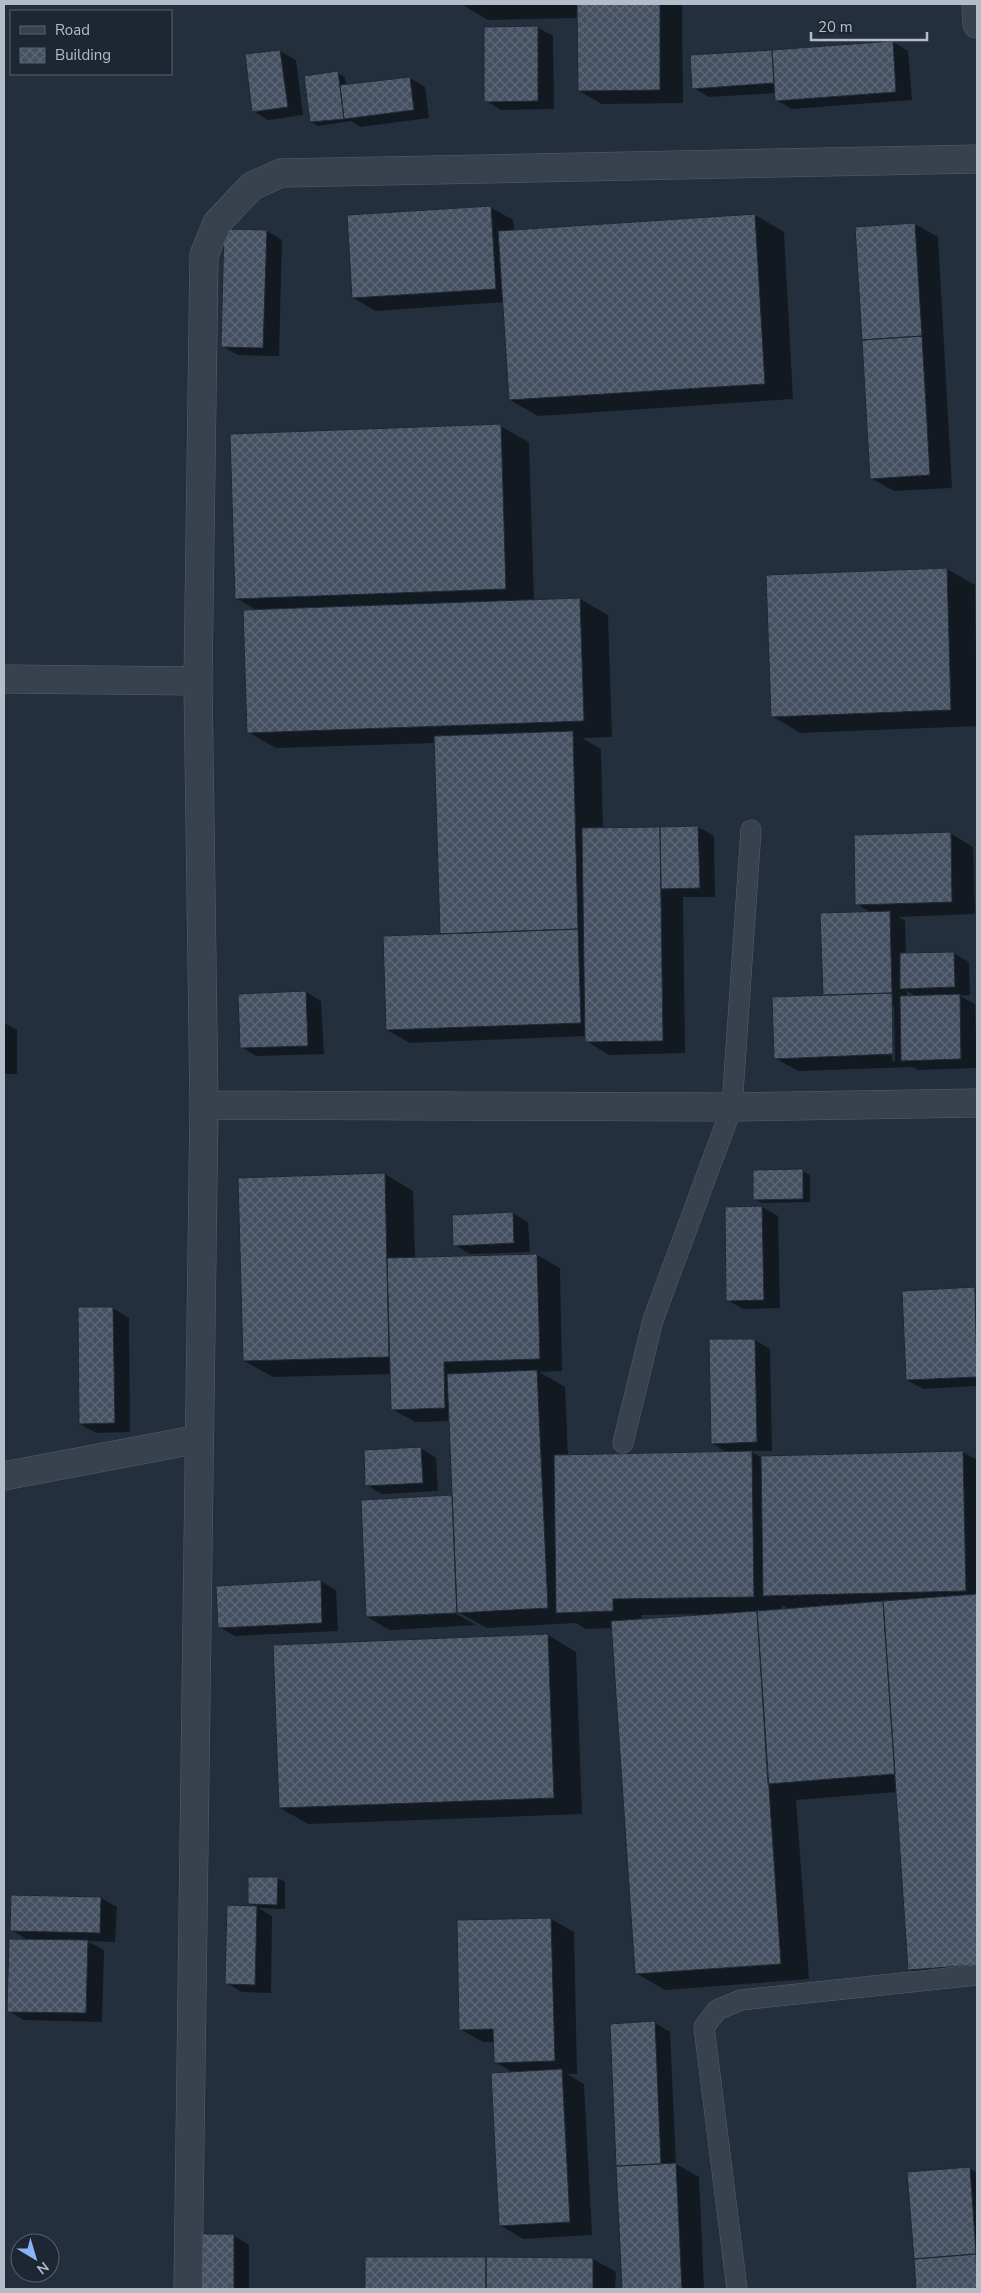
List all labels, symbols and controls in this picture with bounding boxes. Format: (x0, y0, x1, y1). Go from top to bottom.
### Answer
legend (10, 10, 172, 75)
scale bar (811, 10, 927, 42)
text: 20 m (818, 17, 853, 37)
text: Road (55, 20, 90, 40)
text: Building (55, 45, 111, 65)
north arrow (10, 2233, 60, 2283)
text: N (33, 2257, 53, 2279)

